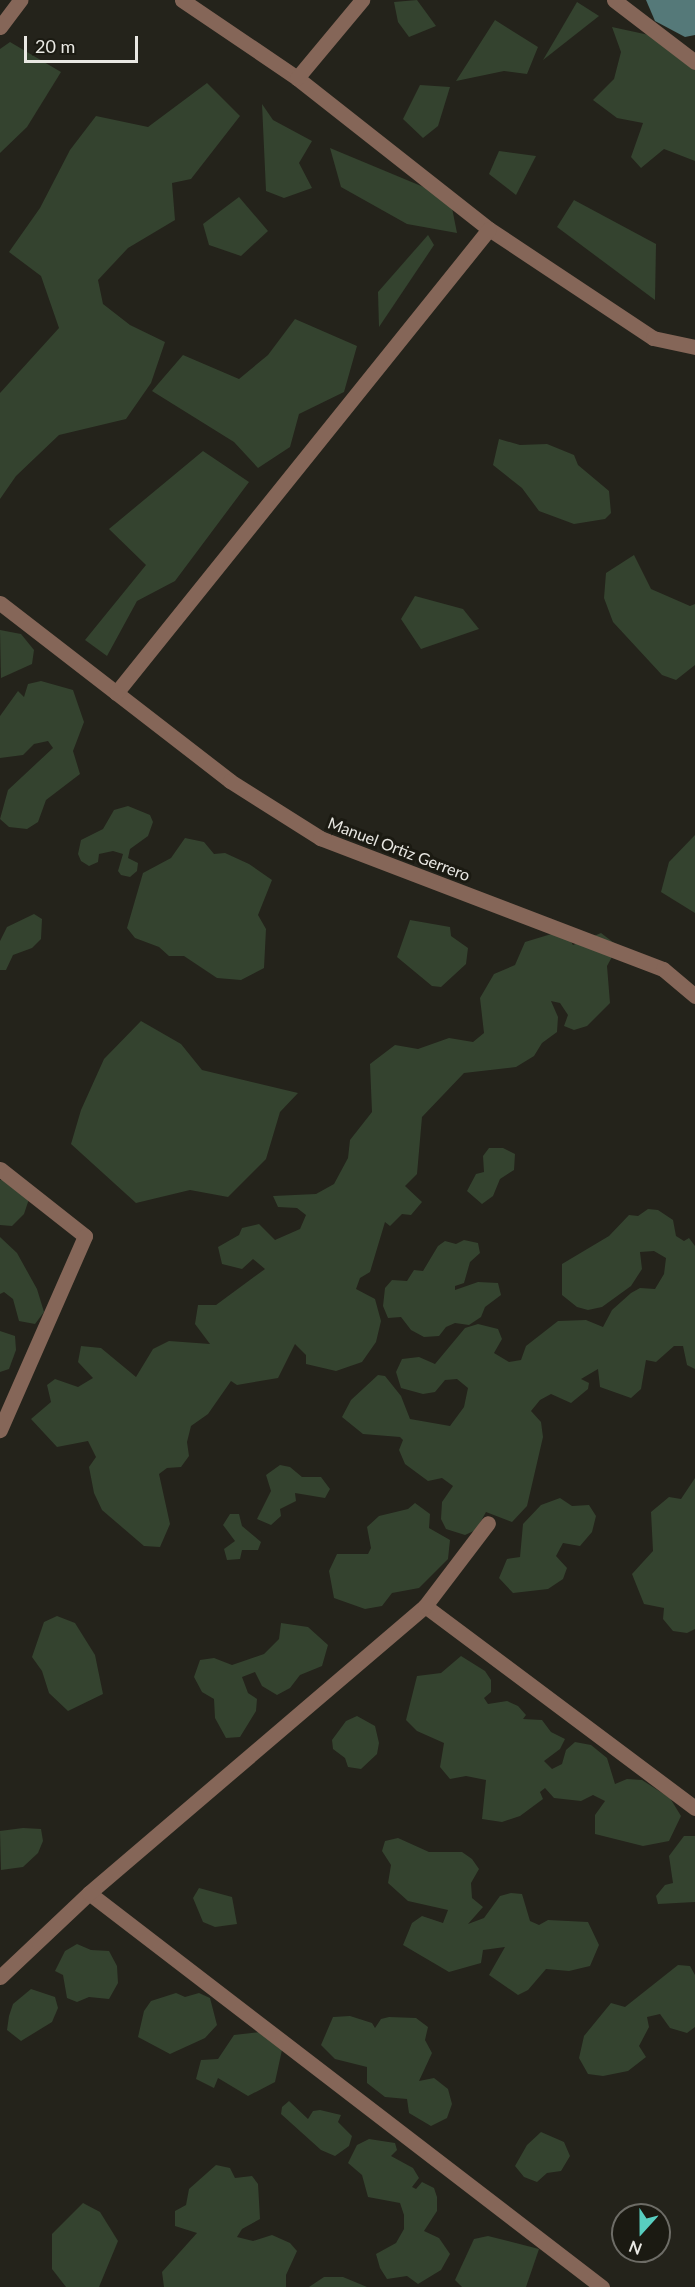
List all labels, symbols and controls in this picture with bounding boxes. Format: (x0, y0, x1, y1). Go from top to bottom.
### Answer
scale bar (27, 24, 141, 62)
text: 20 m (35, 35, 75, 57)
street label: Manuel Ortiz Gerrero (325, 813, 473, 885)
north arrow (611, 2203, 671, 2263)
text: N (626, 2237, 644, 2259)

